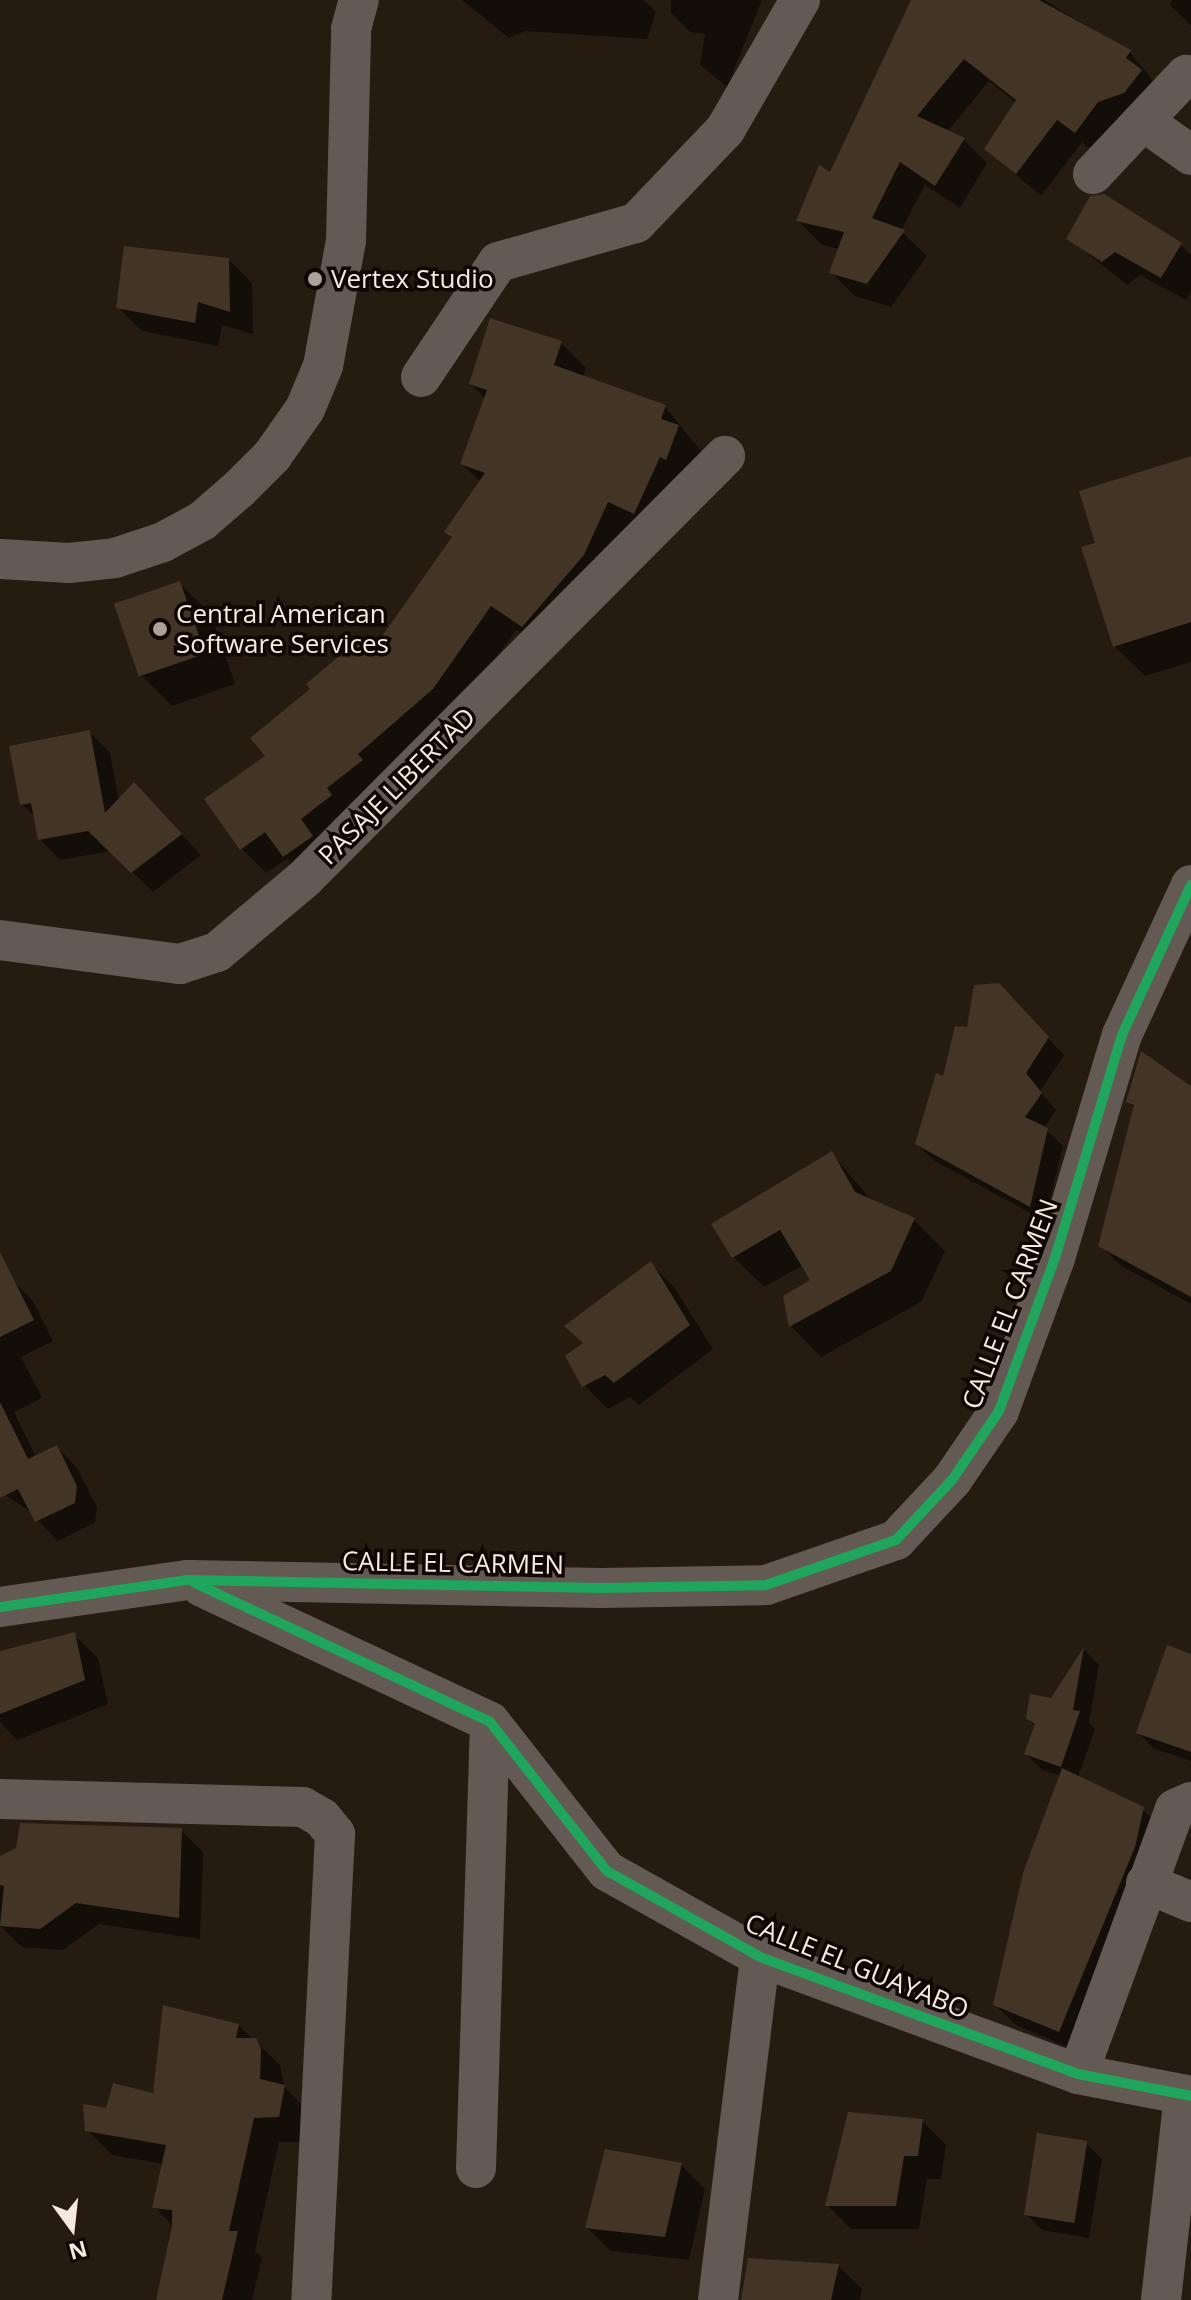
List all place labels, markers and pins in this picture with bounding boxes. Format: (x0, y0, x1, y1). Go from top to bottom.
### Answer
place label: Vertex Studio (331, 263, 494, 295)
marker: Vertex Studio (306, 270, 324, 288)
place label: Central American Software Services (176, 598, 389, 660)
marker: Central American Software Services (151, 620, 169, 638)

